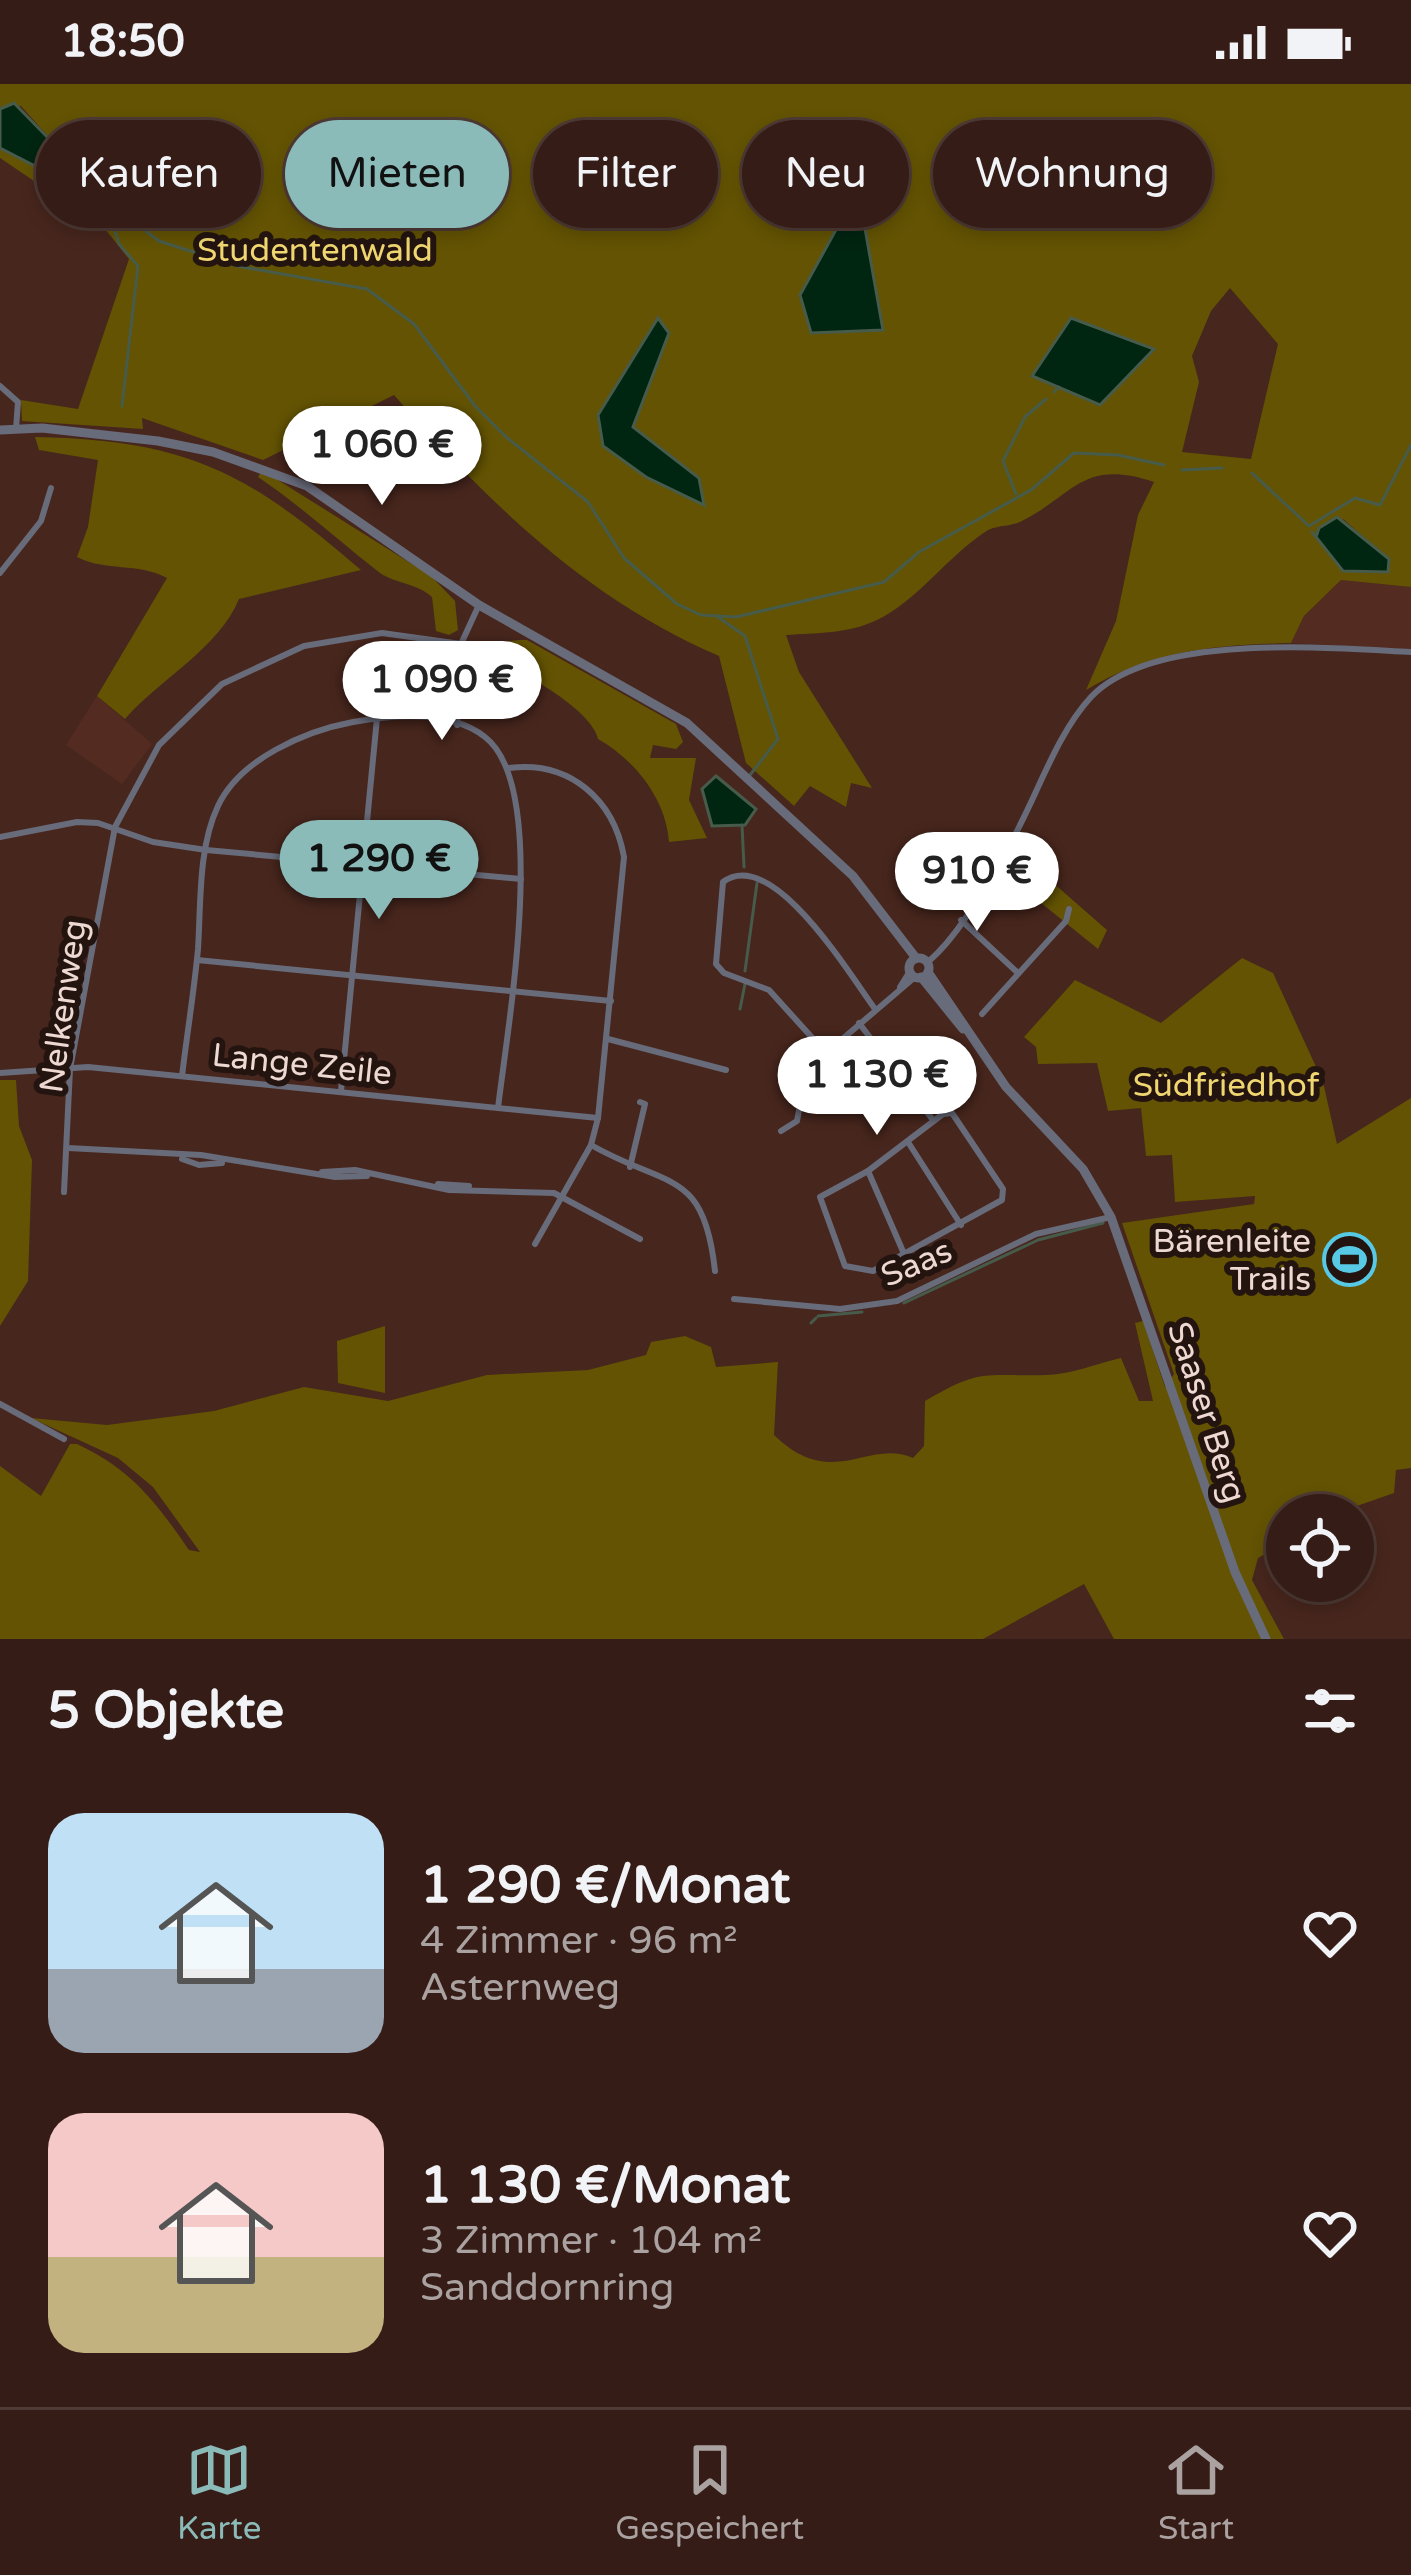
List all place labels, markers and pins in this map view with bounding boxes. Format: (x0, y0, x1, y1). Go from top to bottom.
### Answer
pin: 1 060 € (271, 406, 493, 508)
pin: 1 090 € (331, 641, 553, 743)
pin: 1 290 € (268, 820, 490, 922)
pin: 910 € (893, 832, 1061, 934)
pin: 1 130 € (766, 1036, 988, 1138)
place label: Bärenleite Trails (1153, 1222, 1311, 1299)
sports icon: Bärenleite Trails (1322, 1231, 1378, 1287)

